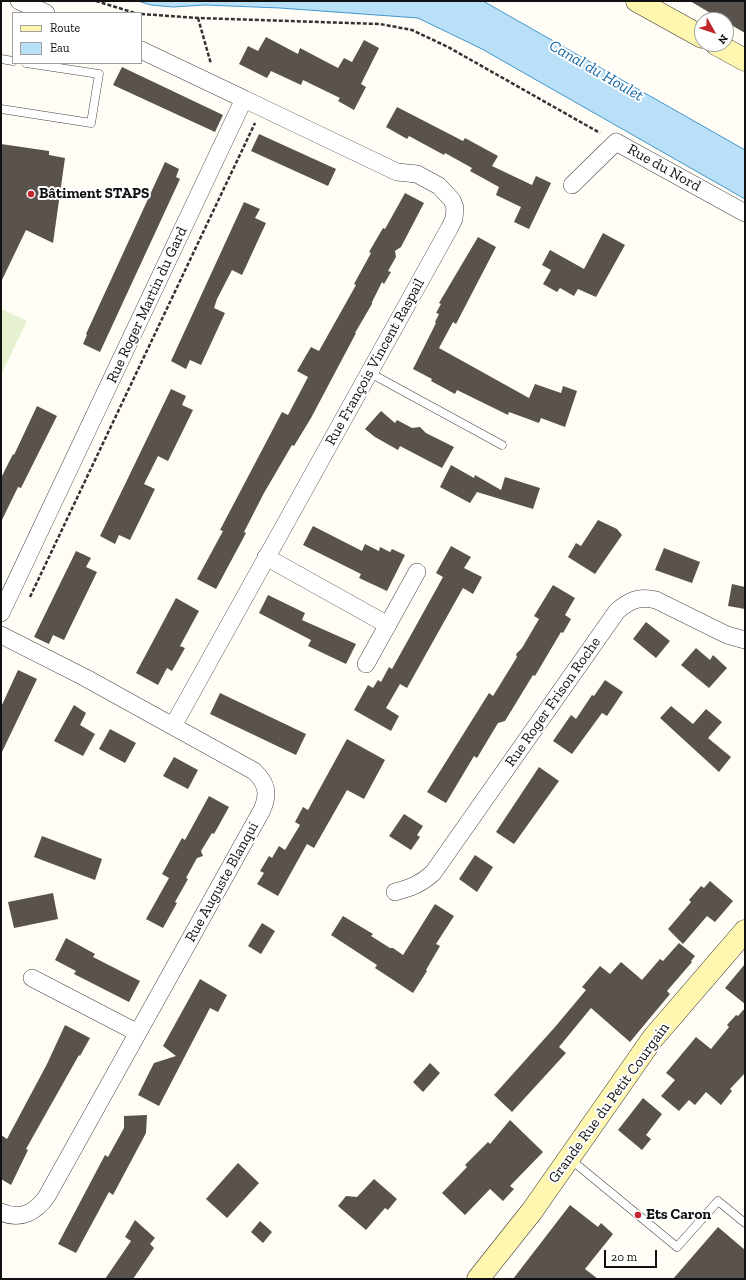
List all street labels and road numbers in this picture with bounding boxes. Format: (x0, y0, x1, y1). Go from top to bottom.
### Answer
street label: Rue du Nord (624, 140, 704, 196)
street label: Rue Roger Martin du Gard (103, 224, 191, 386)
street label: Rue François Vincent Raspail (322, 275, 428, 449)
street label: Rue Roger Frison Roche (501, 634, 605, 770)
street label: Rue Auguste Blanqui (181, 819, 263, 945)
street label: Grande Rue du Petit Courgain (545, 1019, 673, 1187)

